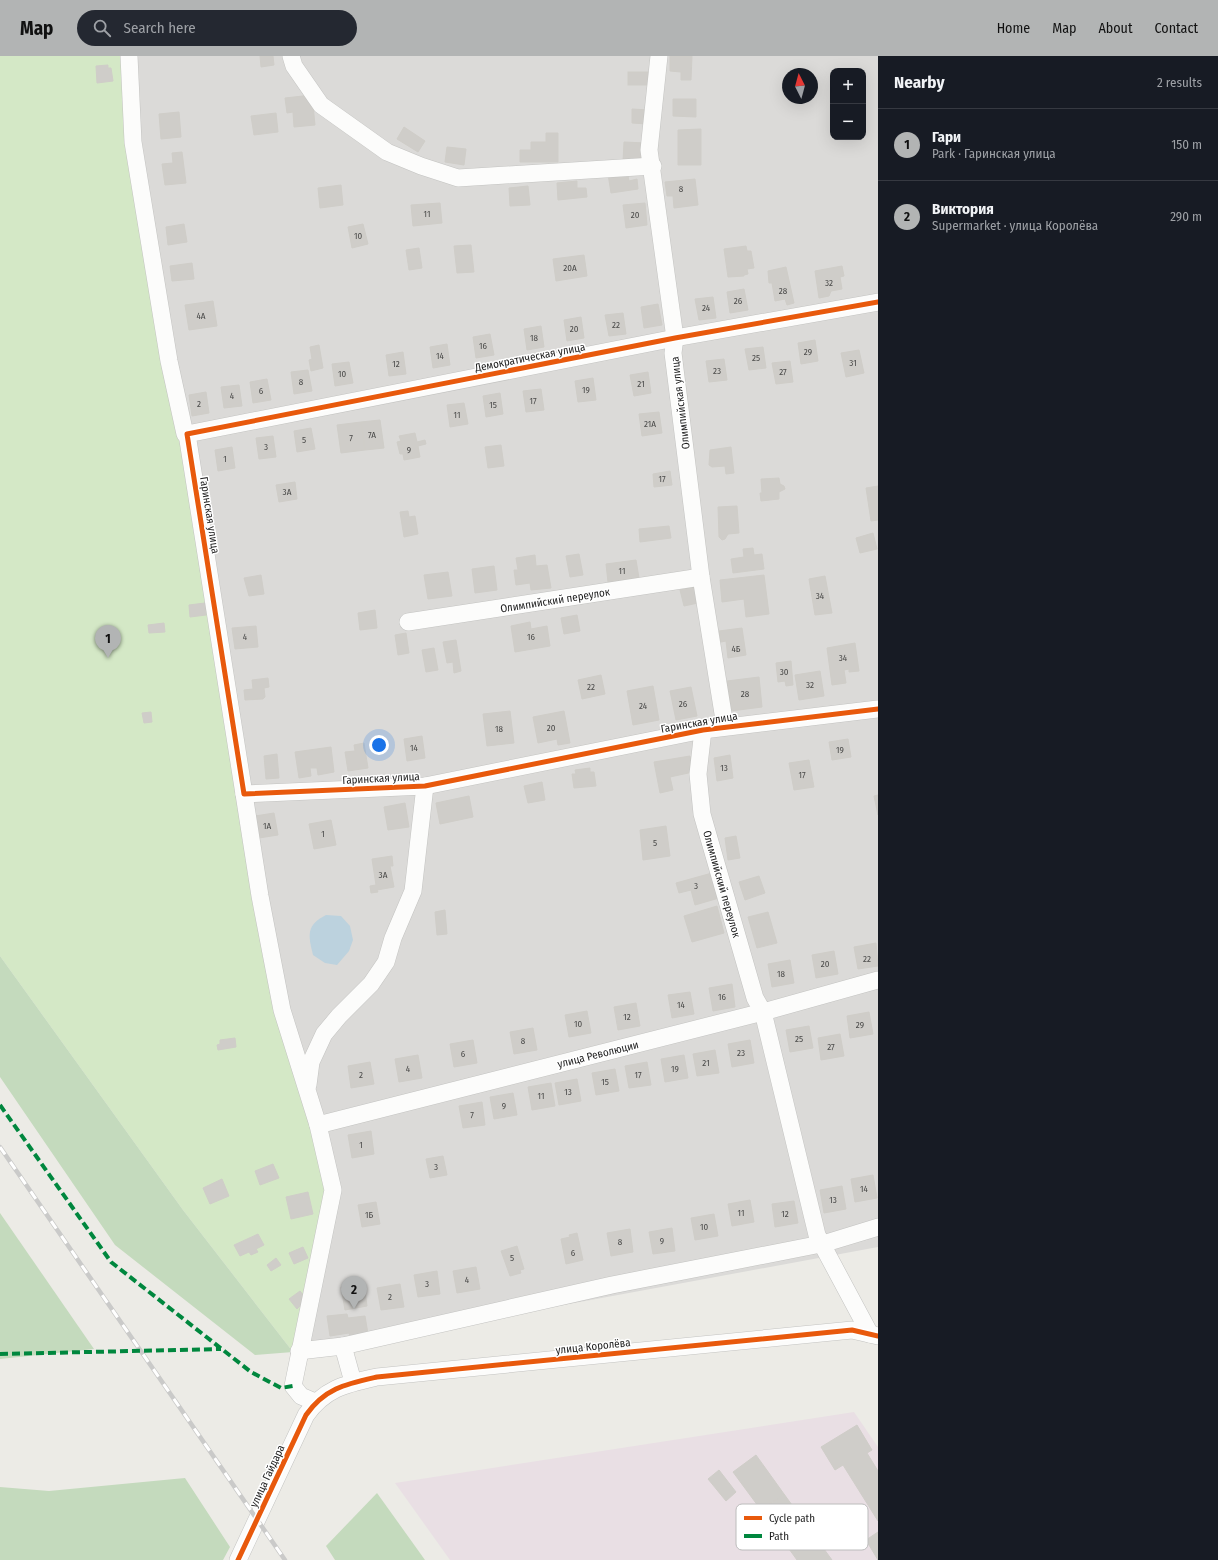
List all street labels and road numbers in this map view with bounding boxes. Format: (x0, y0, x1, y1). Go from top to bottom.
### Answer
street label: Демократическая улица (473, 340, 586, 375)
street label: Олимпийская улица (668, 356, 693, 450)
street label: Гаринская улица (197, 476, 222, 554)
street label: Олимпийский переулок (499, 585, 612, 616)
street label: Гаринская улица (660, 709, 738, 736)
street label: Гаринская улица (342, 770, 420, 787)
street label: Олимпийский переулок (700, 829, 743, 940)
street label: улица Революции (556, 1038, 640, 1071)
street label: улица Королёва (555, 1336, 631, 1357)
street label: улица Гайдара (247, 1443, 288, 1510)

